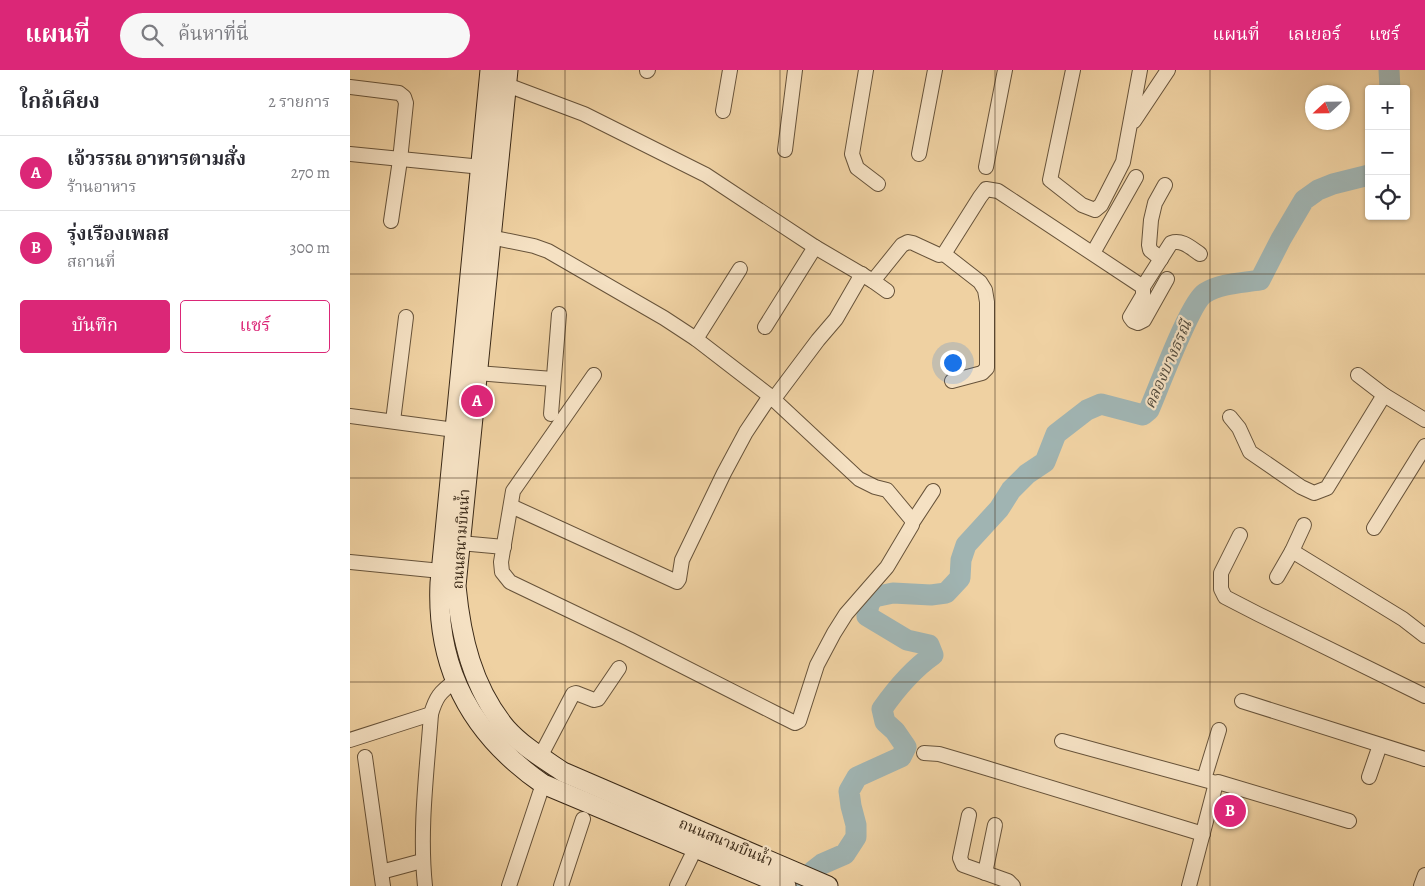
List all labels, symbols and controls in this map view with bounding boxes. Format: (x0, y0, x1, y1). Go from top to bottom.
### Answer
search box (120, 13, 470, 58)
text: แผนที่ (25, 18, 90, 50)
icon: search (138, 21, 166, 49)
text: ค้นหาที่นี่ (178, 21, 249, 47)
text: แผนที่ (1212, 22, 1260, 46)
text: เลเยอร์ (1288, 22, 1341, 46)
text: แชร์ (1369, 22, 1400, 46)
north arrow (1305, 85, 1350, 130)
map controls (1365, 85, 1410, 220)
button: + (1365, 85, 1410, 130)
text: ใกล้เคียง (20, 87, 100, 115)
text: 2 รายการ (268, 91, 330, 113)
button: − (1365, 130, 1410, 175)
text: เจ้วรรณ อาหารตามสั่ง (67, 146, 246, 172)
text: A (31, 162, 41, 184)
text: 270 m (291, 162, 330, 184)
button: locate (1365, 175, 1410, 220)
text: ร้านอาหาร (67, 176, 136, 198)
text: รุ่งเรืองเพลส (67, 221, 169, 247)
text: B (31, 237, 41, 259)
text: 300 m (290, 237, 330, 259)
text: สถานที่ (67, 251, 115, 273)
button: บันทึก (20, 300, 170, 353)
button: แชร์ (180, 300, 330, 353)
water label: คลองบางธรณี (1139, 316, 1198, 412)
your location (940, 350, 966, 376)
pin: A (461, 382, 493, 420)
street label: ถนนสนามบินน้ำ (447, 488, 474, 590)
pin: B (1214, 792, 1246, 830)
street label: ถนนสนามบินน้ำ (676, 812, 777, 871)

